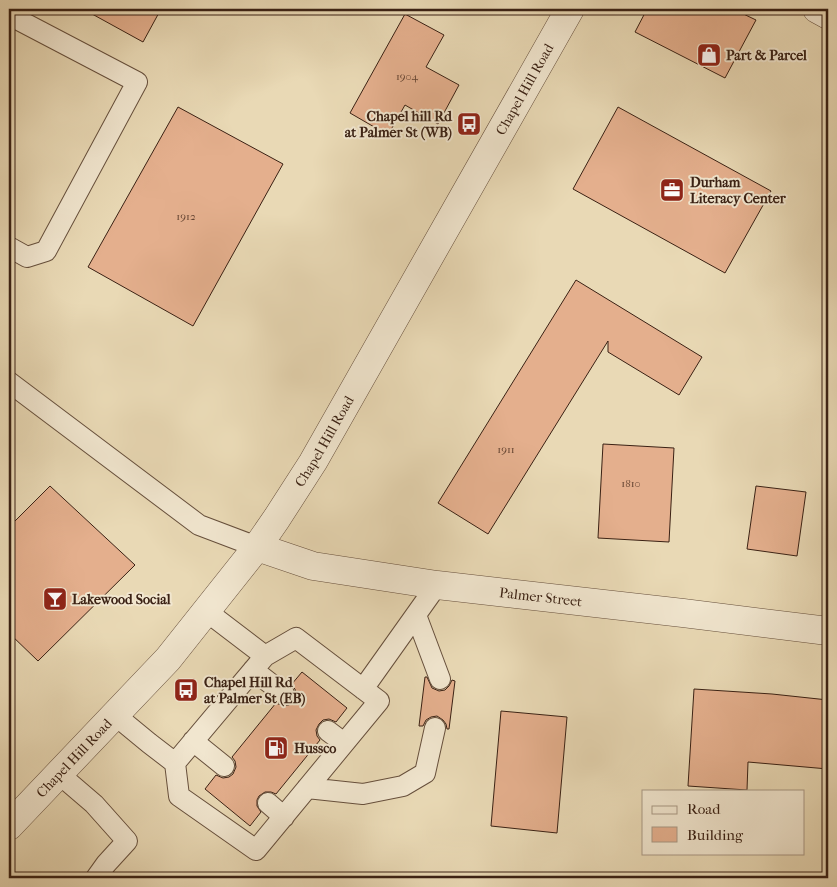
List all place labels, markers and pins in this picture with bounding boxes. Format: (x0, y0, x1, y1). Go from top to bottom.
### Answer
shop icon: Part & Parcel (696, 42, 722, 68)
place label: Part & Parcel (726, 47, 807, 64)
place label: Chapel hill Rd at Palmer St (WB) (345, 108, 453, 141)
bus stop icon: Chapel hill Rd at Palmer St (WB) (456, 111, 482, 137)
place label: Durham Literacy Center (690, 174, 787, 207)
office icon: Durham Literacy Center (659, 177, 685, 203)
bar icon: Lakewood Social (42, 586, 68, 612)
place label: Lakewood Social (72, 591, 171, 608)
place label: Chapel Hill Rd at Palmer St (EB) (204, 674, 305, 707)
bus stop icon: Chapel Hill Rd at Palmer St (EB) (173, 677, 199, 703)
fuel station icon: Hussco (263, 735, 289, 761)
place label: Hussco (294, 740, 336, 757)

